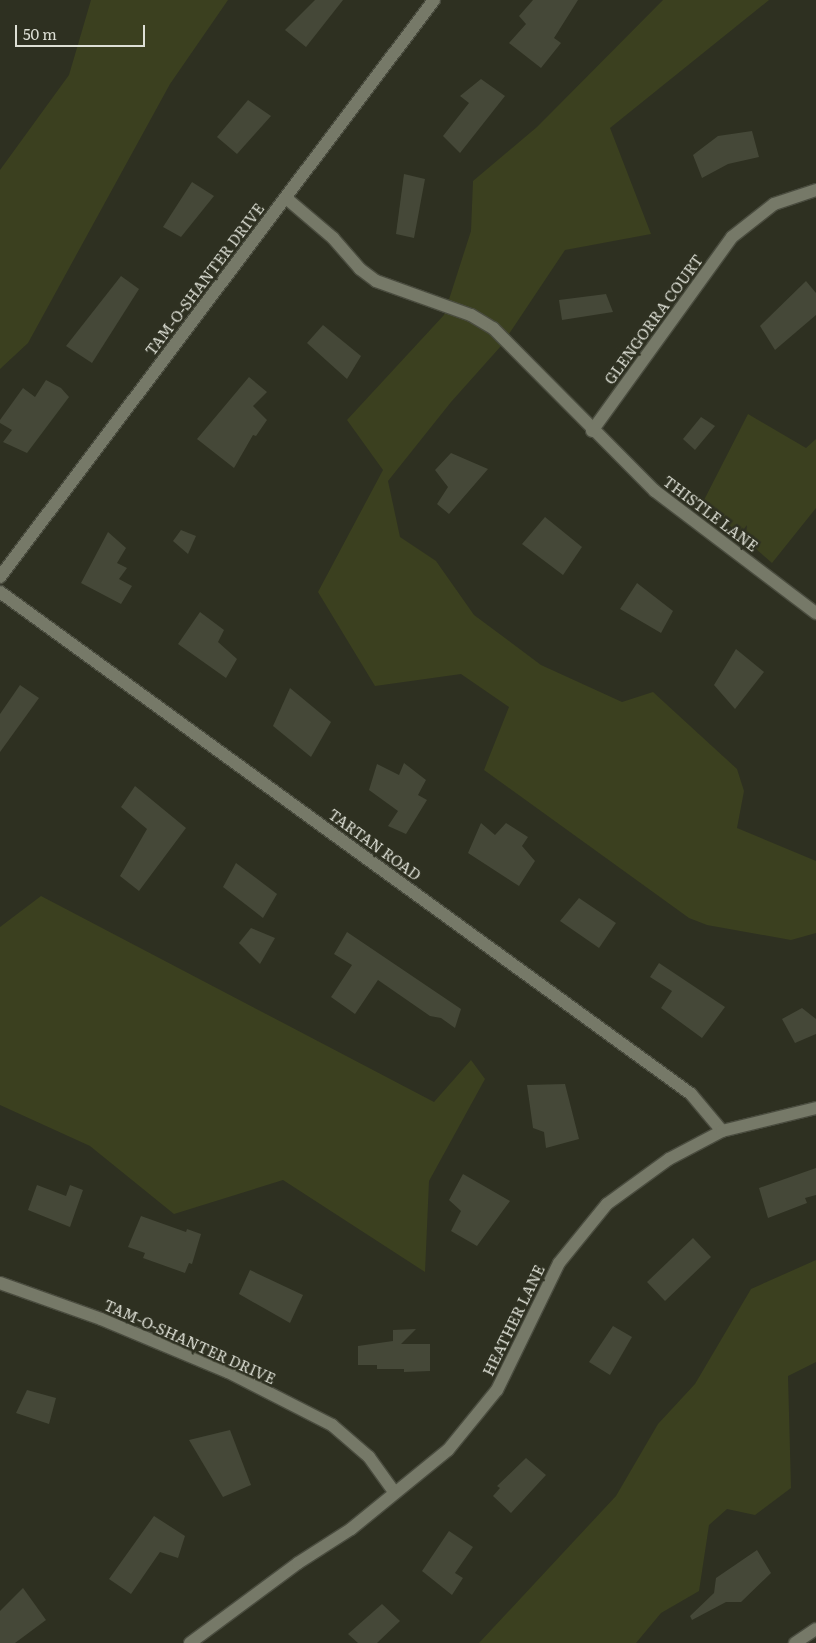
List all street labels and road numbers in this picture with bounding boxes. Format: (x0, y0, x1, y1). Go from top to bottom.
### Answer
street label: TAM-O-SHANTER DRIVE (141, 199, 267, 359)
street label: GLENGORRA COURT (600, 251, 706, 387)
street label: THISTLE LANE (660, 471, 762, 555)
street label: TARTAN ROAD (325, 804, 425, 884)
street label: HEATHER LANE (478, 1261, 548, 1379)
street label: TAM-O-SHANTER DRIVE (101, 1295, 279, 1387)

